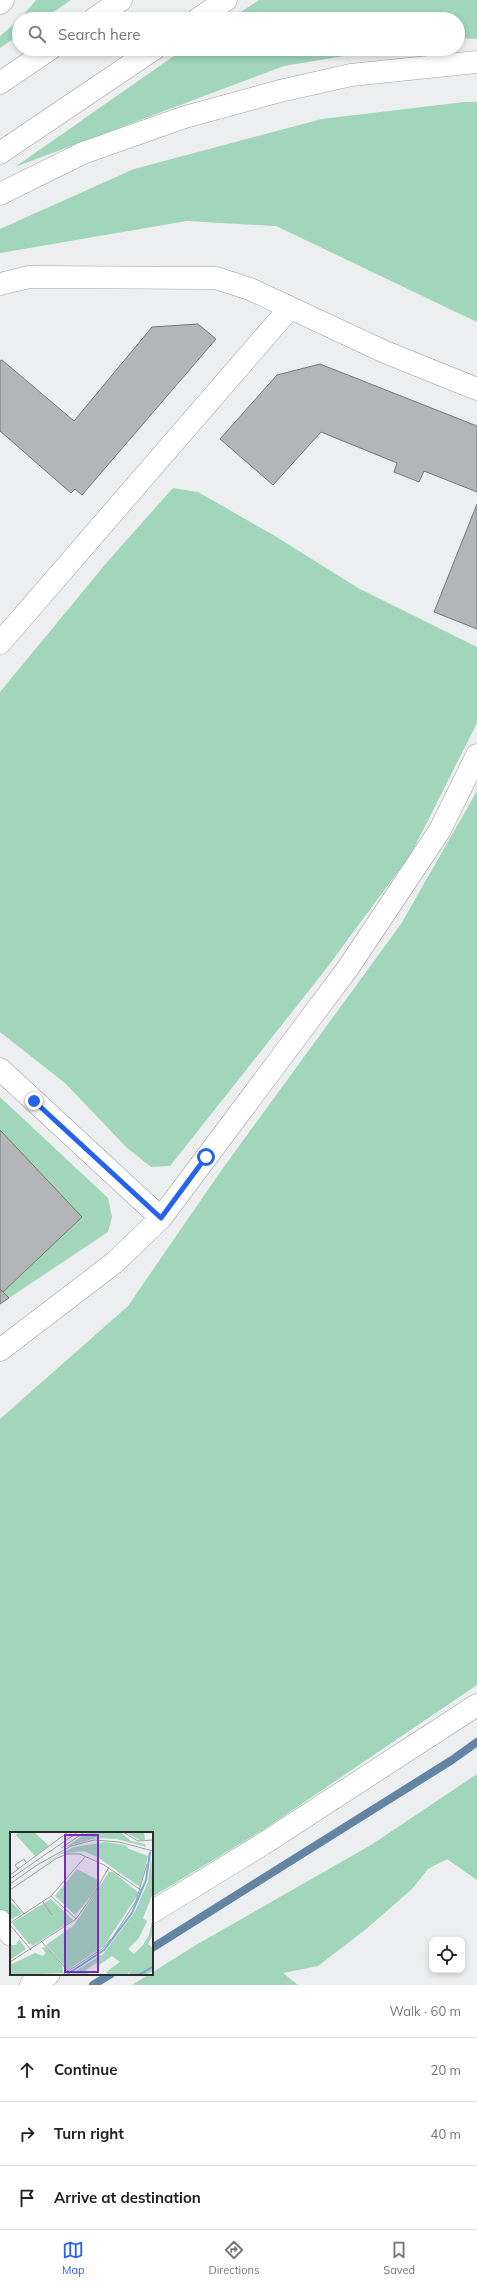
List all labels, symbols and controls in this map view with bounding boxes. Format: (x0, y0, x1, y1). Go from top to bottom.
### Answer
search box (12, 12, 465, 56)
icon: search (26, 23, 48, 45)
text: Search here (58, 25, 140, 44)
route end (25, 1092, 43, 1110)
route start (197, 1148, 215, 1166)
inset map (10, 1832, 153, 1975)
map controls (429, 1937, 465, 1973)
button: locate (429, 1937, 465, 1973)
text: 1 min (16, 2001, 61, 2022)
text: Walk · 60 m (390, 2003, 461, 2019)
icon: ahead (16, 2059, 38, 2081)
text: Continue (54, 2060, 117, 2079)
text: 20 m (431, 2062, 461, 2078)
icon: right (16, 2123, 38, 2145)
text: Turn right (54, 2124, 124, 2143)
text: 40 m (431, 2126, 461, 2142)
icon: arrive (16, 2187, 38, 2209)
text: Arrive at destination (54, 2188, 201, 2207)
tab: Map (62, 2239, 85, 2277)
tab: Directions (209, 2239, 259, 2277)
tab: Saved (383, 2239, 415, 2277)

